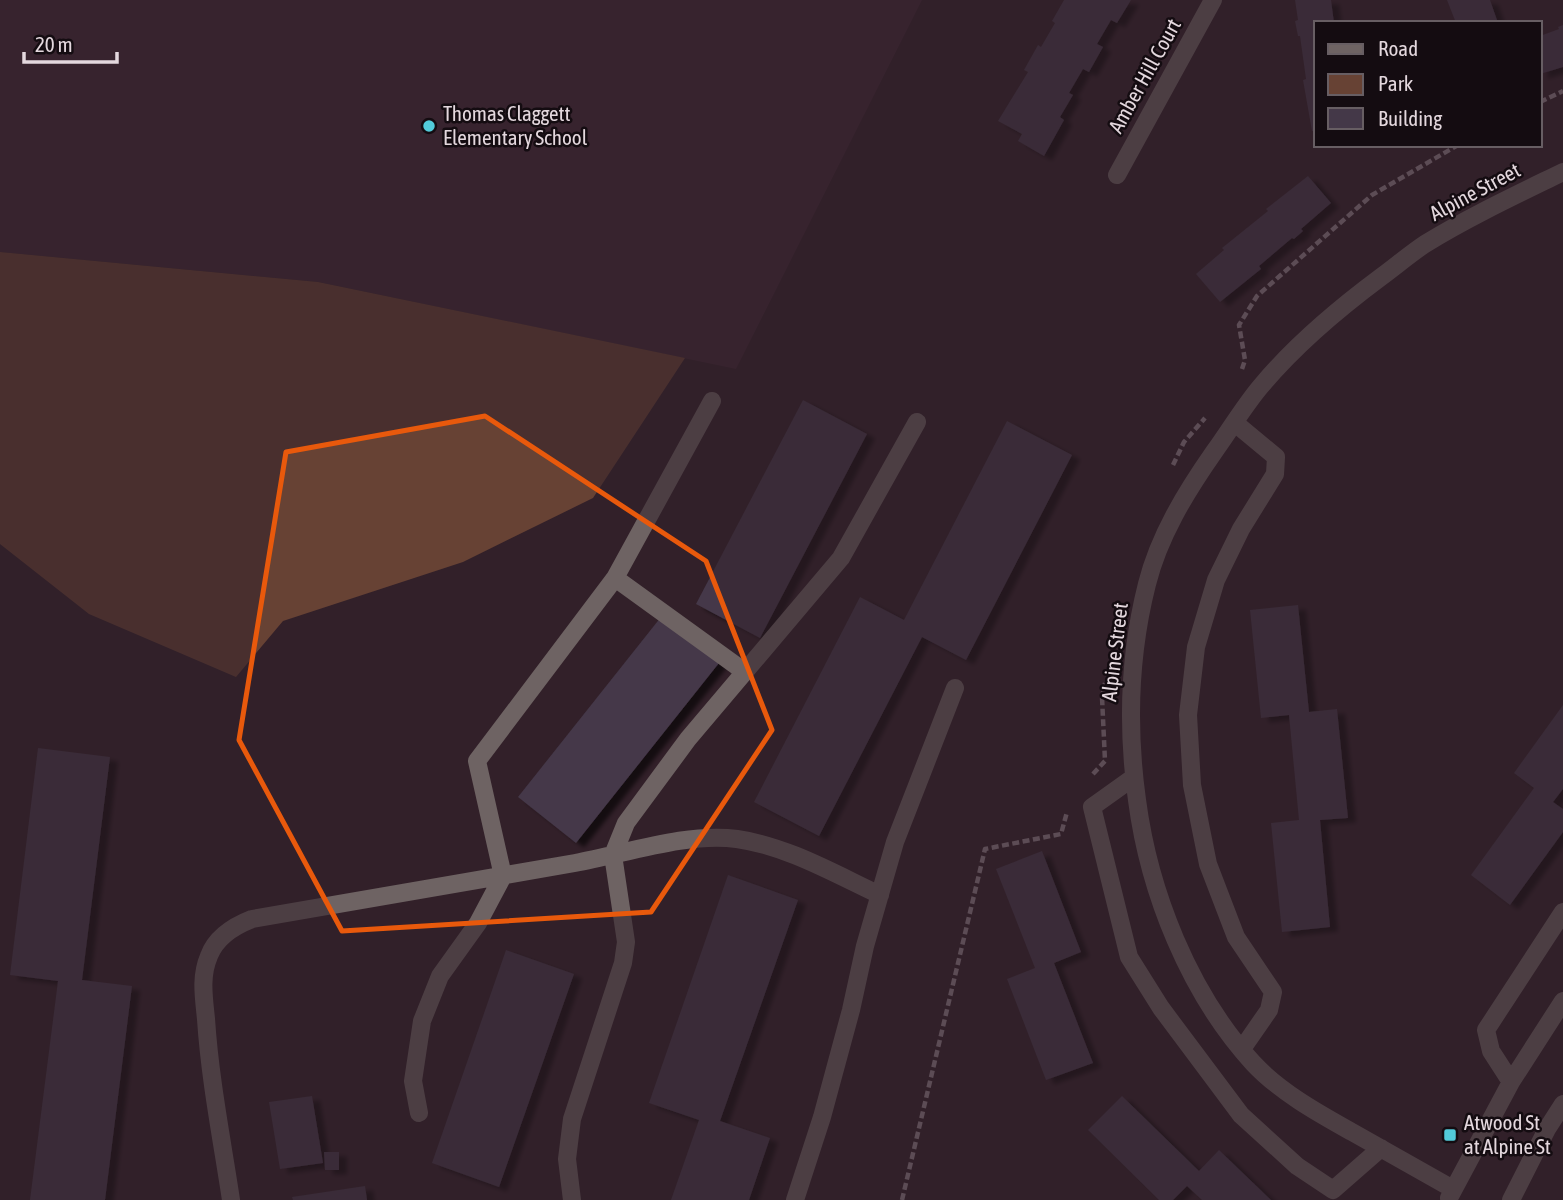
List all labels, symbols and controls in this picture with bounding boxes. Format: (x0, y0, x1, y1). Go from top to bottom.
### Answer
street label: Amber Hill Court (1103, 14, 1185, 137)
scale bar (24, 21, 117, 65)
legend (1314, 21, 1542, 147)
text: 20 m (35, 32, 73, 56)
text: Road (1378, 36, 1418, 60)
text: Park (1378, 71, 1413, 95)
place label: Thomas Claggett Elementary School (443, 101, 588, 149)
text: Building (1378, 106, 1442, 130)
marker: Thomas Claggett Elementary School (421, 118, 437, 134)
street label: Alpine Street (1425, 157, 1524, 225)
street label: Alpine Street (1096, 601, 1132, 703)
place label: Atwood St at Alpine St (1464, 1110, 1551, 1158)
marker: Atwood St at Alpine St (1442, 1127, 1458, 1143)

